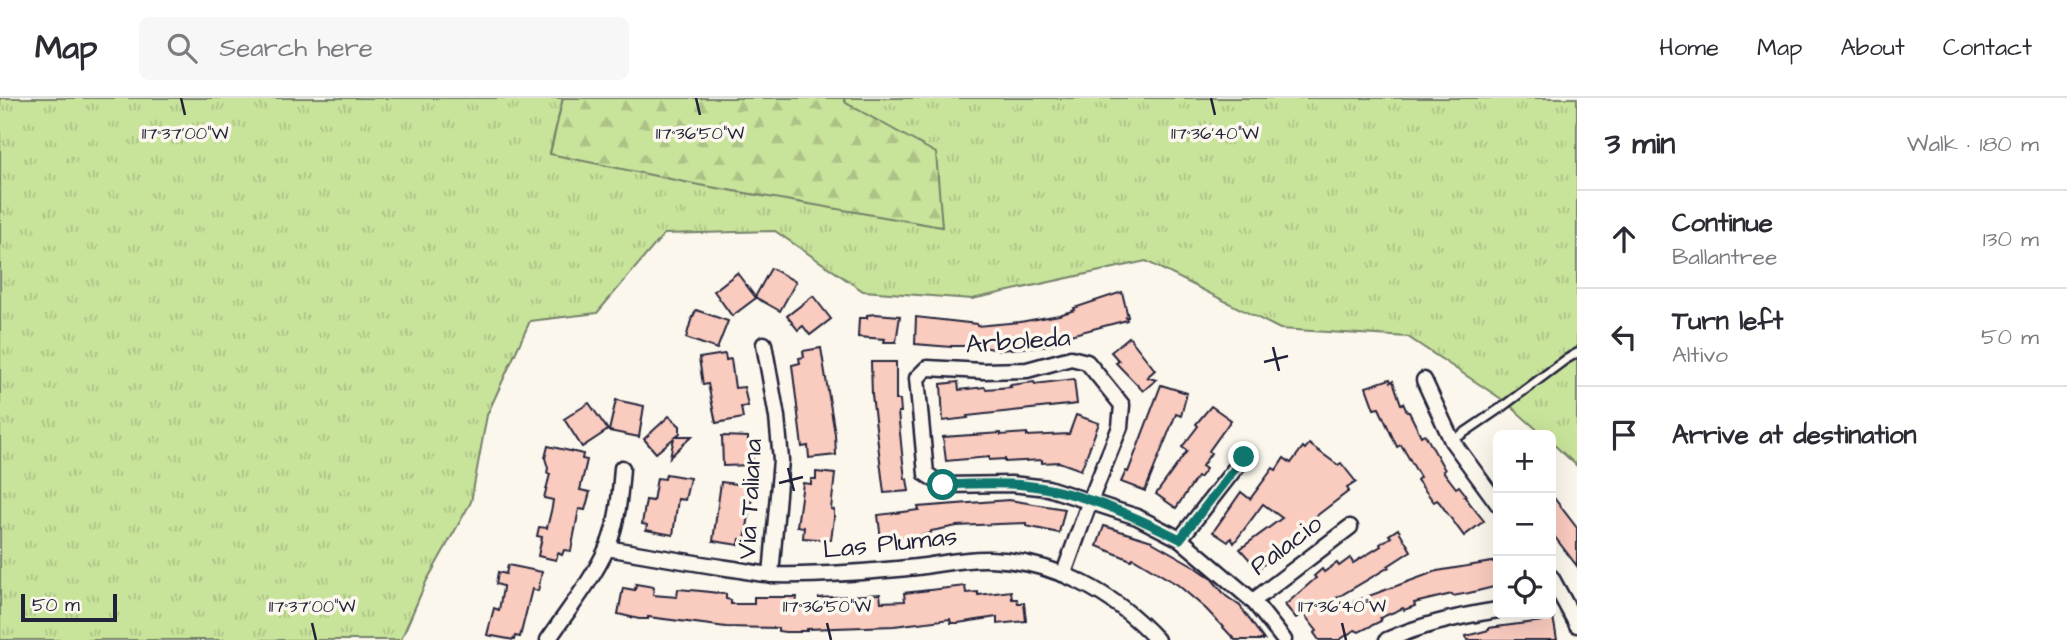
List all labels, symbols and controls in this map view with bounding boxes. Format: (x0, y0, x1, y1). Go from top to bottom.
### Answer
search box (139, 17, 629, 80)
text: Map (35, 25, 97, 71)
icon: search (163, 29, 201, 67)
text: Search here (219, 30, 373, 66)
text: Home (1659, 31, 1719, 65)
text: Map (1757, 31, 1802, 65)
text: About (1840, 31, 1905, 65)
text: Contact (1943, 31, 2032, 65)
text: 117°37'00"W (142, 121, 228, 146)
text: 117°36'50"W (656, 121, 744, 146)
text: 117°36'40"W (1171, 121, 1259, 146)
text: 3 min (1605, 123, 1675, 165)
text: Walk · 180 m (1907, 128, 2039, 160)
text: Continue (1672, 205, 1773, 241)
icon: ahead (1605, 220, 1643, 258)
text: 130 m (1983, 223, 2039, 255)
text: Ballantree (1672, 241, 1777, 273)
text: Turn left (1672, 303, 1783, 339)
icon: left (1605, 318, 1643, 356)
street label: Arboleda (964, 319, 1072, 363)
text: 50 m (1981, 321, 2039, 353)
text: Altivo (1672, 339, 1728, 371)
icon: arrive (1605, 416, 1643, 454)
text: Arrive at destination (1672, 417, 1917, 453)
map controls (1493, 430, 1556, 619)
button: + (1493, 430, 1556, 493)
street label: Via Taliana (729, 438, 771, 560)
route end (1228, 441, 1259, 472)
route start (927, 469, 958, 500)
button: − (1493, 493, 1556, 556)
street label: Palacio (1242, 506, 1330, 584)
street label: Las Plumas (821, 518, 959, 568)
button: locate (1493, 556, 1556, 619)
scale bar (21, 591, 117, 623)
text: 50 m (32, 592, 80, 619)
text: 117°37'00"W (269, 594, 355, 619)
text: 117°36'50"W (783, 594, 871, 619)
text: 117°36'40"W (1298, 594, 1386, 619)

